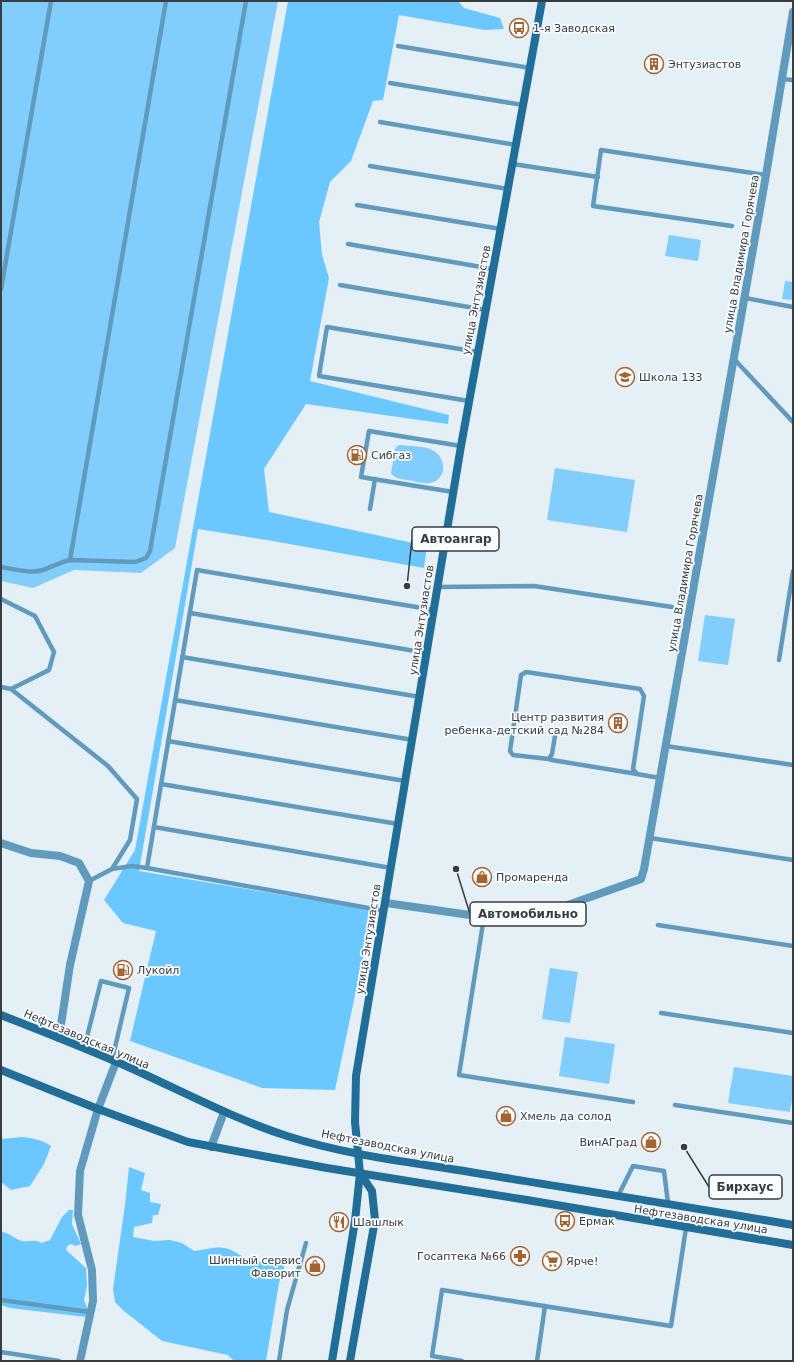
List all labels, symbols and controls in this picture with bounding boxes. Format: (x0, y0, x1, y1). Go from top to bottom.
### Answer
bus stop icon: 1-я Заводская (508, 17, 530, 39)
place label: 1-я Заводская (533, 22, 615, 35)
building icon: Энтузиастов (643, 53, 665, 75)
place label: Энтузиастов (668, 58, 741, 71)
street label: улица Владимира Горячева (721, 174, 762, 334)
street label: улица Энтузиастов (459, 244, 494, 356)
school or university icon: Школа 133 (614, 366, 636, 388)
place label: Школа 133 (639, 371, 702, 384)
fuel station icon: Сибгаз (346, 444, 368, 466)
place label: Сибгаз (371, 449, 411, 462)
street label: улица Владимира Горячева (665, 493, 706, 653)
callout: Автоангар (412, 527, 499, 551)
text: Автоангар (420, 532, 492, 546)
street label: улица Энтузиастов (406, 564, 437, 676)
place label: Центр развития ребенка-детский сад №284 (445, 711, 604, 737)
building icon: Центр развития ребенка-детский сад №284 (607, 712, 629, 734)
shop icon: Промаренда (471, 866, 493, 888)
place label: Промаренда (496, 871, 568, 884)
street label: улица Энтузиастов (353, 883, 384, 995)
callout: Автомобильно (470, 902, 586, 926)
text: Автомобильно (478, 907, 578, 921)
fuel station icon: Лукойл (112, 959, 134, 981)
place label: Лукойл (137, 964, 179, 977)
street label: Нефтезаводская улица (22, 1007, 152, 1072)
shop icon: Хмель да солод (495, 1105, 517, 1127)
place label: Хмель да солод (520, 1110, 612, 1123)
street label: Нефтезаводская улица (320, 1127, 456, 1166)
shop icon: ВинАГрад (640, 1131, 662, 1153)
place label: ВинАГрад (580, 1136, 637, 1149)
callout: Бирхаус (709, 1175, 782, 1199)
text: Бирхаус (717, 1180, 773, 1194)
street label: Нефтезаводская улица (633, 1202, 769, 1237)
bus stop icon: Ермак (554, 1210, 576, 1232)
restaurant icon: Шашлык (328, 1211, 350, 1233)
place label: Ермак (579, 1215, 615, 1228)
place label: Шашлык (353, 1216, 404, 1229)
pharmacy icon: Госаптека №66 (509, 1245, 531, 1267)
place label: Госаптека №66 (417, 1250, 506, 1263)
supermarket icon: Ярче! (541, 1250, 563, 1272)
place label: Шинный сервис Фаворит (209, 1254, 302, 1280)
shop icon: Шинный сервис Фаворит (304, 1255, 326, 1277)
place label: Ярче! (566, 1255, 598, 1268)

